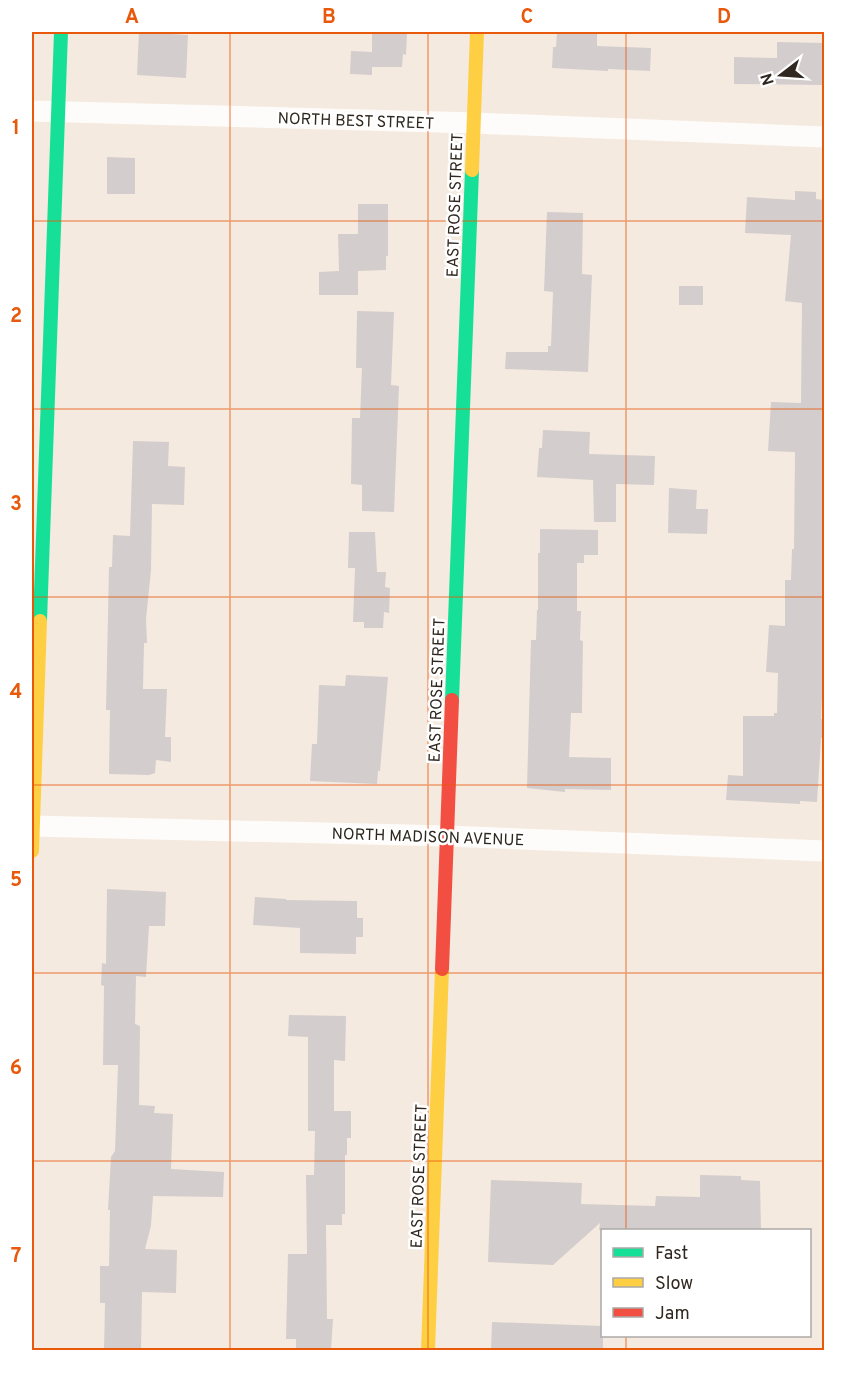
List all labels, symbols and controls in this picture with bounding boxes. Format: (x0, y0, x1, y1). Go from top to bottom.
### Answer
text: A (125, 5, 139, 31)
text: B (322, 5, 336, 31)
text: C (521, 5, 533, 31)
text: D (717, 5, 731, 31)
north arrow (751, 45, 811, 105)
text: N (757, 70, 780, 87)
street label: NORTH BEST STREET (277, 109, 435, 135)
text: 1 (12, 116, 20, 142)
street label: EAST ROSE STREET (443, 132, 469, 278)
text: 2 (10, 304, 22, 330)
text: 3 (10, 492, 22, 518)
street label: EAST ROSE STREET (425, 617, 451, 763)
text: 4 (10, 680, 22, 706)
street label: NORTH MADISON AVENUE (331, 825, 524, 851)
text: 5 (10, 868, 22, 894)
text: 6 (10, 1056, 22, 1082)
street label: EAST ROSE STREET (407, 1103, 433, 1249)
legend (601, 1229, 811, 1337)
text: Fast (655, 1243, 688, 1266)
text: 7 (11, 1244, 21, 1270)
text: Slow (655, 1273, 693, 1296)
text: Jam (655, 1303, 690, 1326)

